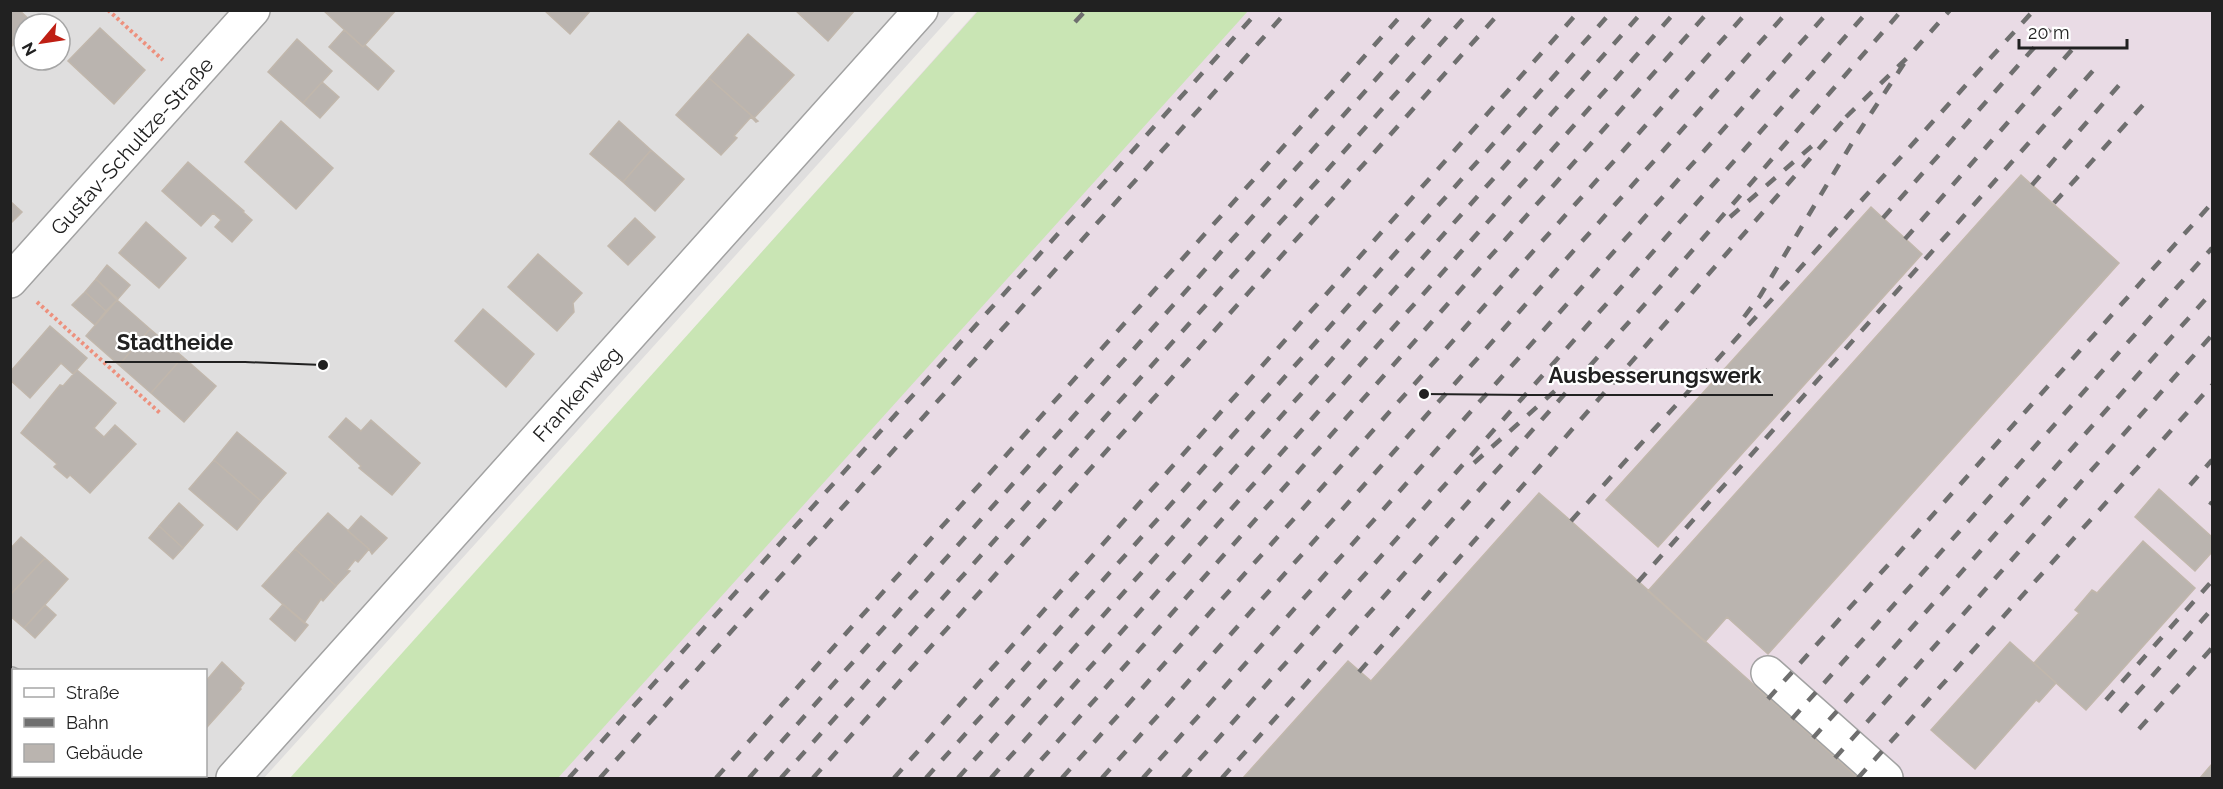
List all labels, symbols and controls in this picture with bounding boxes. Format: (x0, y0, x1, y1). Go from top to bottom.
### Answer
north arrow (12, 12, 72, 72)
scale bar (2019, 12, 2127, 50)
text: 20 m (2028, 22, 2070, 43)
text: N (18, 39, 41, 59)
street label: Gustav-Schultze-Straße (45, 52, 219, 240)
callout: Stadtheide (105, 322, 245, 362)
text: Stadtheide (117, 329, 233, 355)
street label: Frankenweg (528, 341, 626, 447)
callout: Ausbesserungswerk (1536, 355, 1773, 395)
text: Ausbesserungswerk (1548, 362, 1762, 388)
legend (12, 669, 207, 777)
text: Straße (66, 682, 120, 703)
text: Bahn (66, 712, 109, 733)
text: Gebäude (66, 742, 143, 763)

